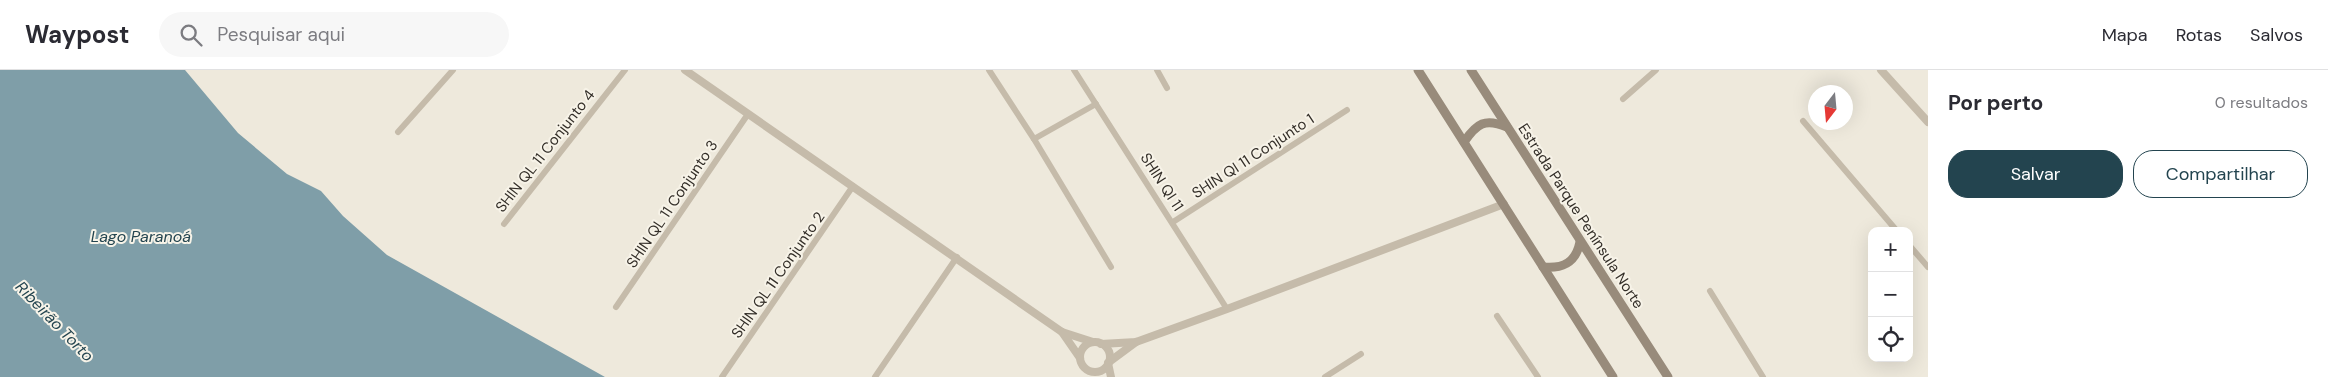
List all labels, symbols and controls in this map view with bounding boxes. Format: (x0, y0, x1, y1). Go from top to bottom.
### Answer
search box (159, 12, 509, 57)
text: Waypost (25, 19, 129, 50)
icon: search (177, 21, 205, 49)
text: Pesquisar aqui (217, 22, 345, 47)
text: Mapa (2102, 23, 2148, 47)
text: Rotas (2176, 23, 2222, 47)
text: Salvos (2250, 23, 2303, 47)
north arrow (1808, 85, 1853, 130)
street label: SHIN QL 11 Conjunto 4 (491, 86, 599, 216)
text: Por perto (1948, 89, 2043, 117)
text: 0 resultados (2215, 92, 2308, 113)
street label: SHIN QI 11 Conjunto 1 (1188, 109, 1318, 203)
street label: Estrada Parque Península Norte (1513, 120, 1649, 312)
street label: SHIN QL 11 Conjunto 3 (622, 136, 722, 272)
street label: SHIN QI 11 (1136, 149, 1188, 215)
button: Salvar (1948, 150, 2123, 198)
button: Compartilhar (2133, 150, 2308, 198)
street label: SHIN QL 11 Conjunto 2 (727, 208, 829, 342)
water label: Lago Paranoá (91, 226, 191, 247)
map controls (1868, 227, 1913, 362)
button: + (1868, 227, 1913, 272)
button: − (1868, 272, 1913, 317)
water label: Ribeirão Torto (11, 277, 98, 366)
button: locate (1868, 317, 1913, 362)

